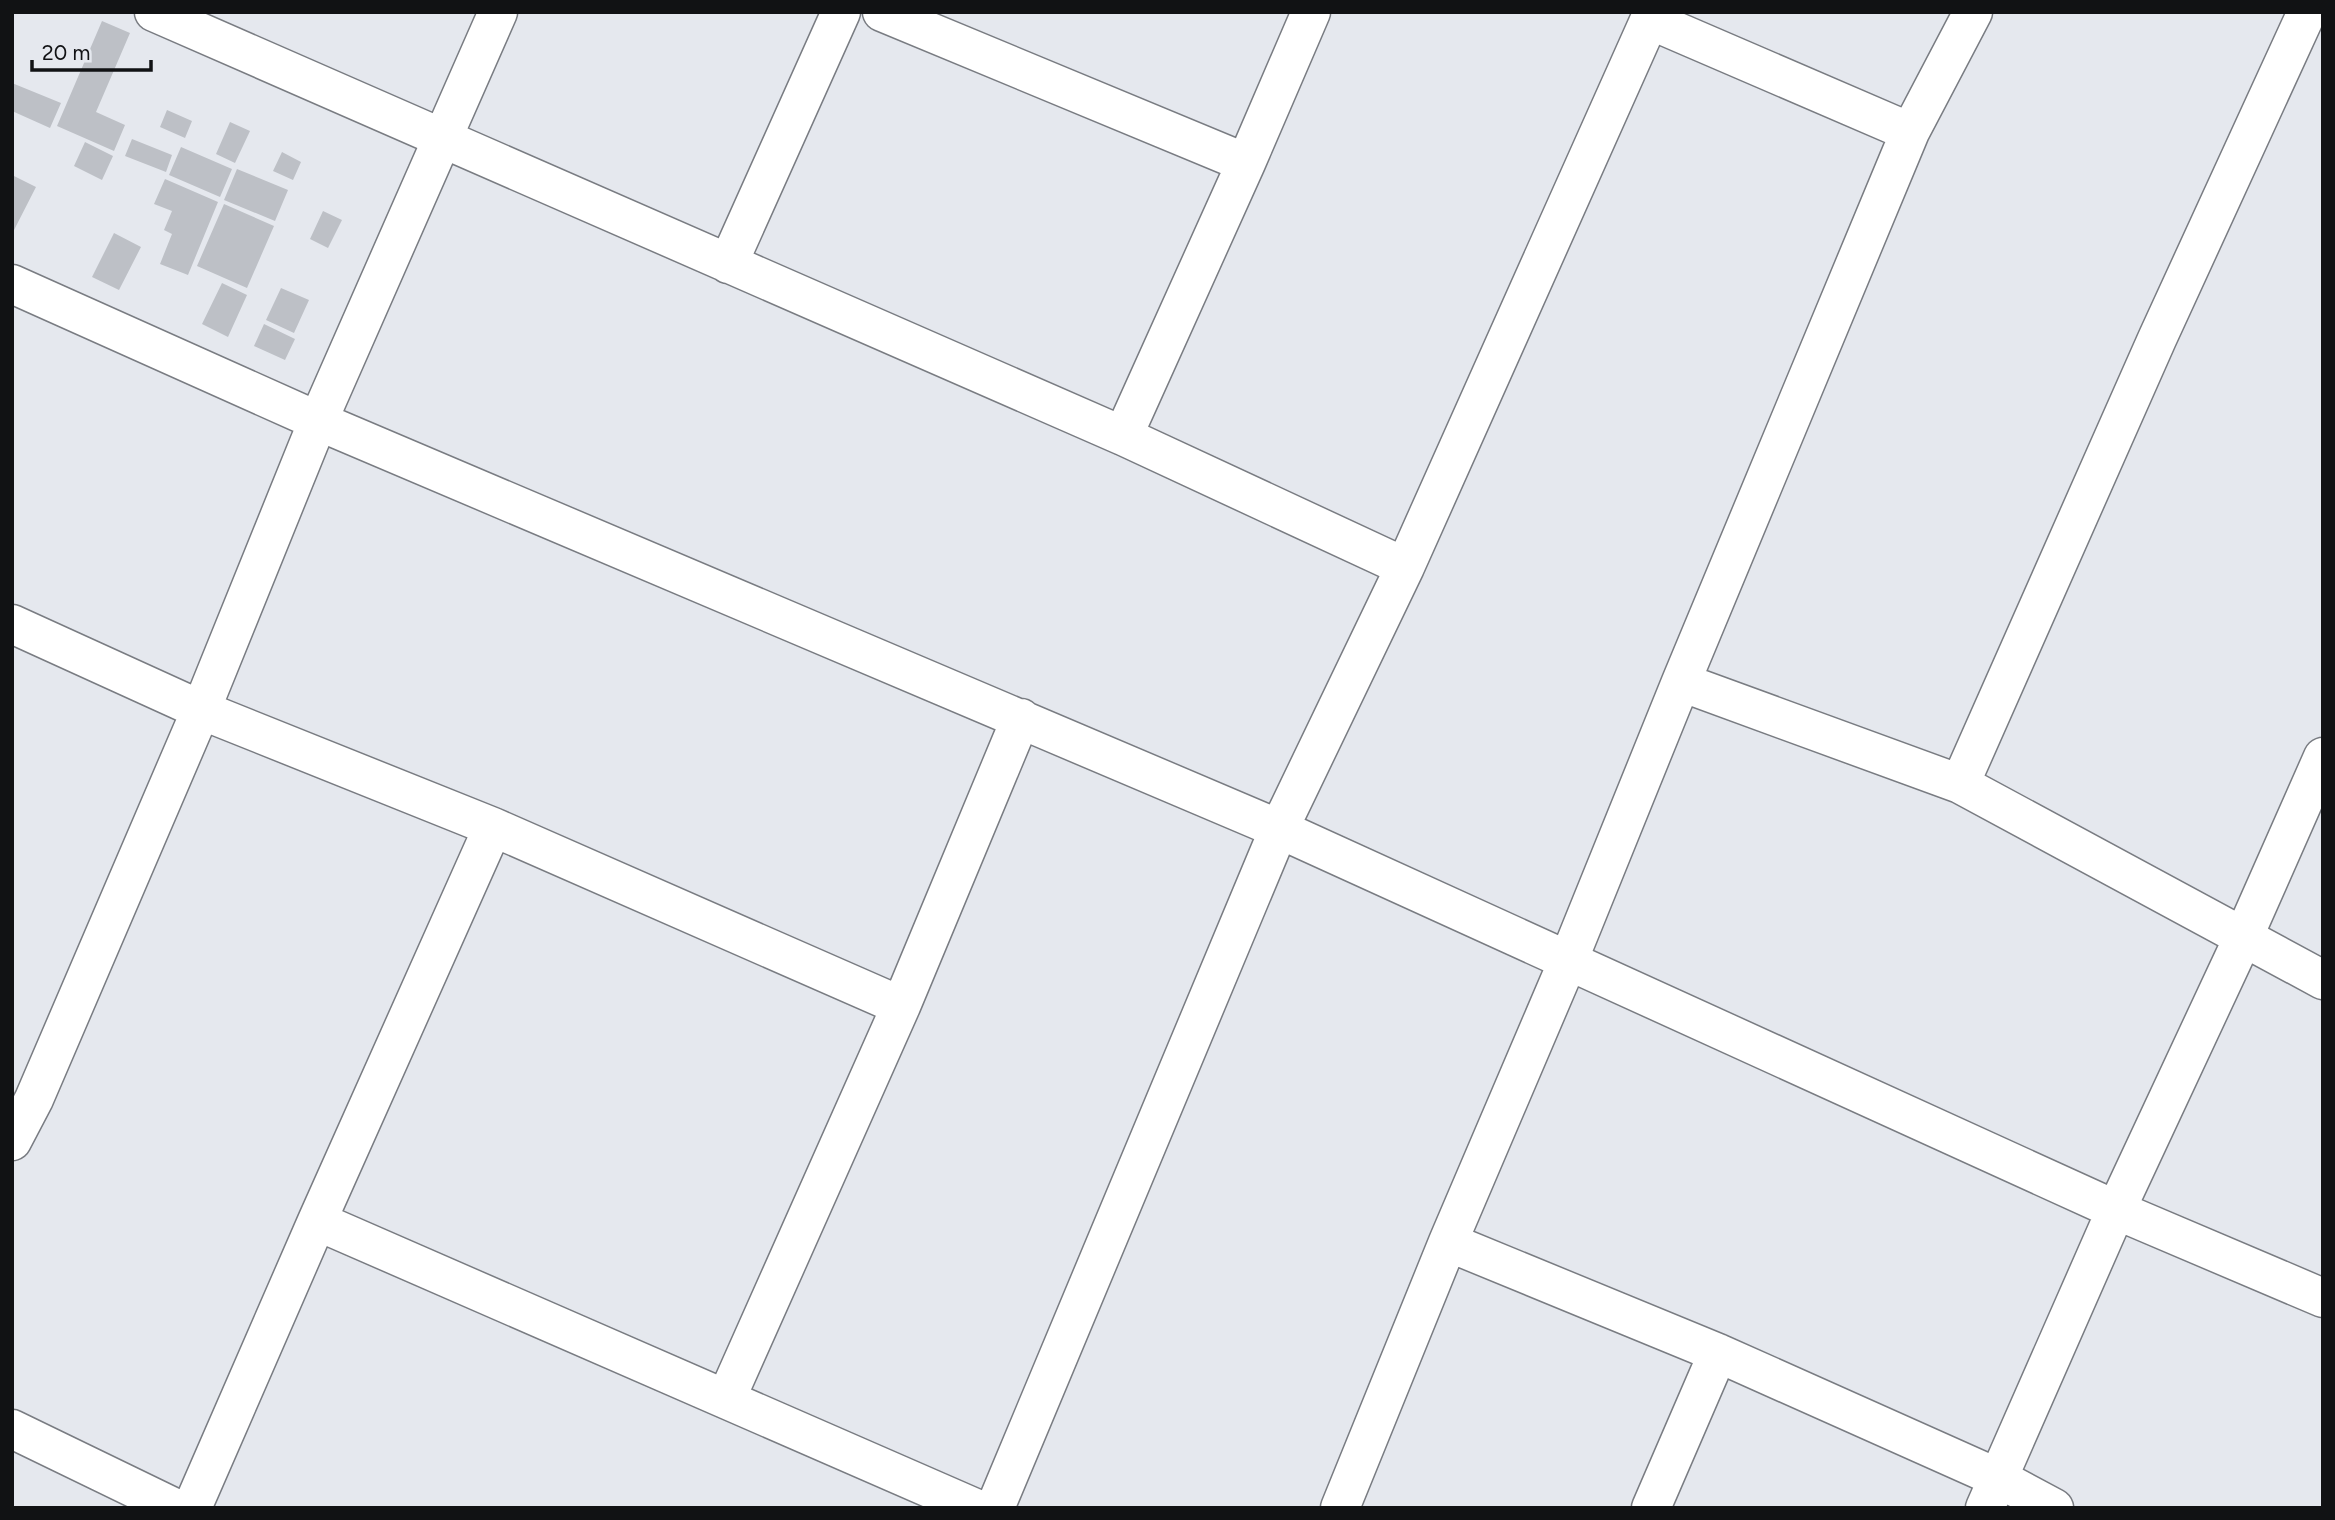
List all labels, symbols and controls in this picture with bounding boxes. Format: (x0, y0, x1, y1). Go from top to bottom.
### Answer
scale bar (32, 28, 150, 72)
text: 20 m (42, 40, 90, 65)

